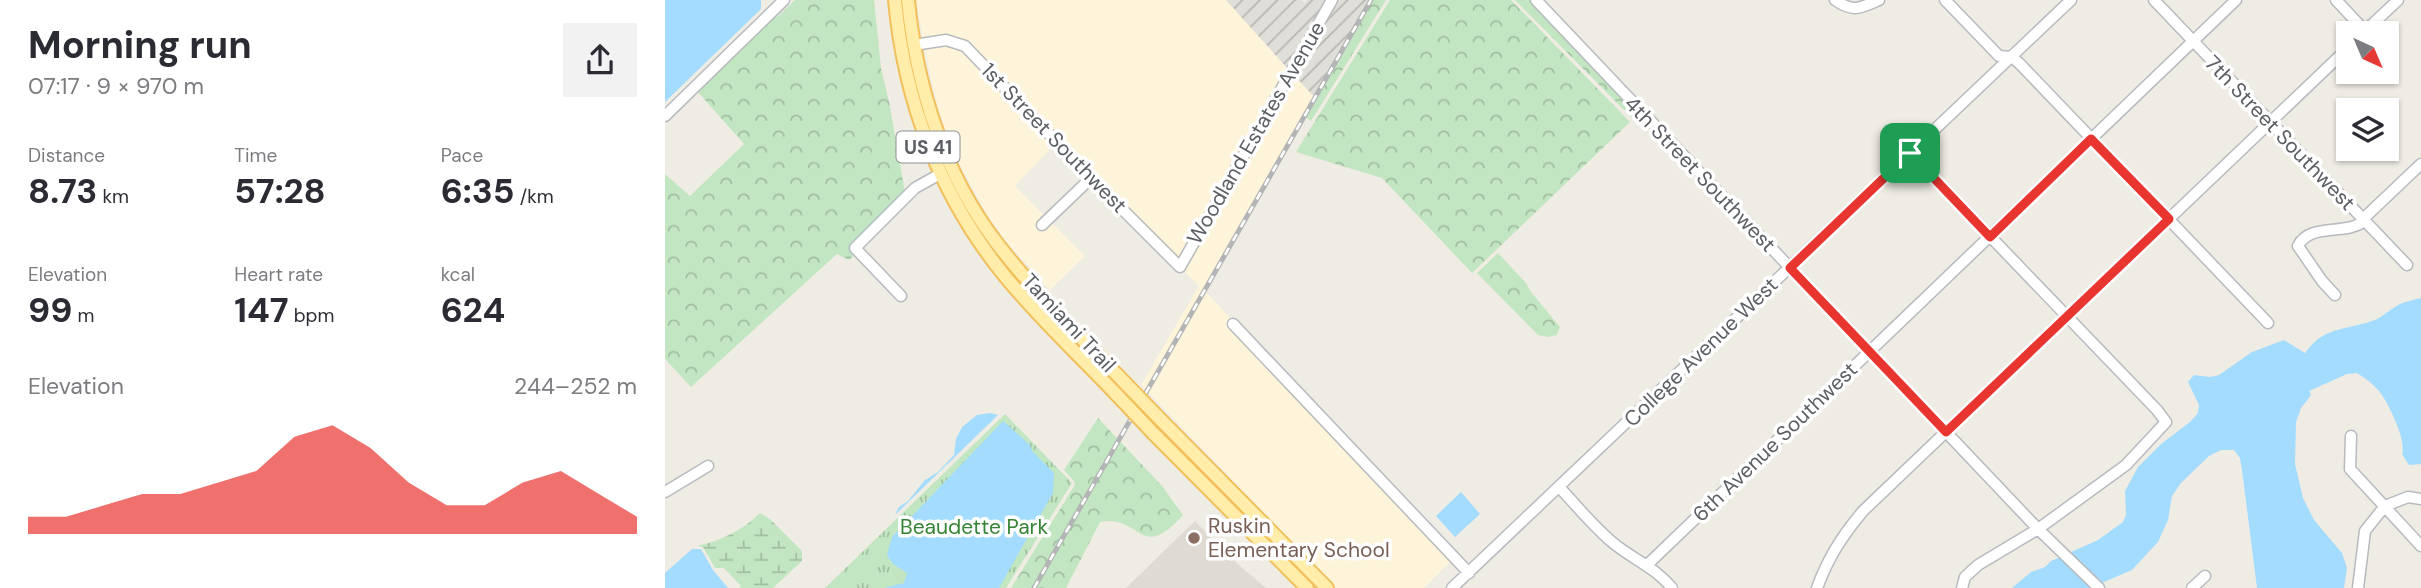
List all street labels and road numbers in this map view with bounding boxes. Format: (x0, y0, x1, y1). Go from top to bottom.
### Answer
street label: Woodland Estates Avenue (1181, 16, 1331, 250)
street label: 7th Street Southwest (2199, 50, 2361, 216)
street label: 1st Street Southwest (975, 57, 1133, 219)
street label: 4th Street Southwest (1618, 90, 1782, 258)
road number: US 41 (897, 132, 959, 162)
street label: Tamiami Trail (1016, 267, 1122, 379)
street label: College Avenue West (1618, 271, 1784, 433)
street label: 6th Avenue Southwest (1687, 356, 1863, 528)

